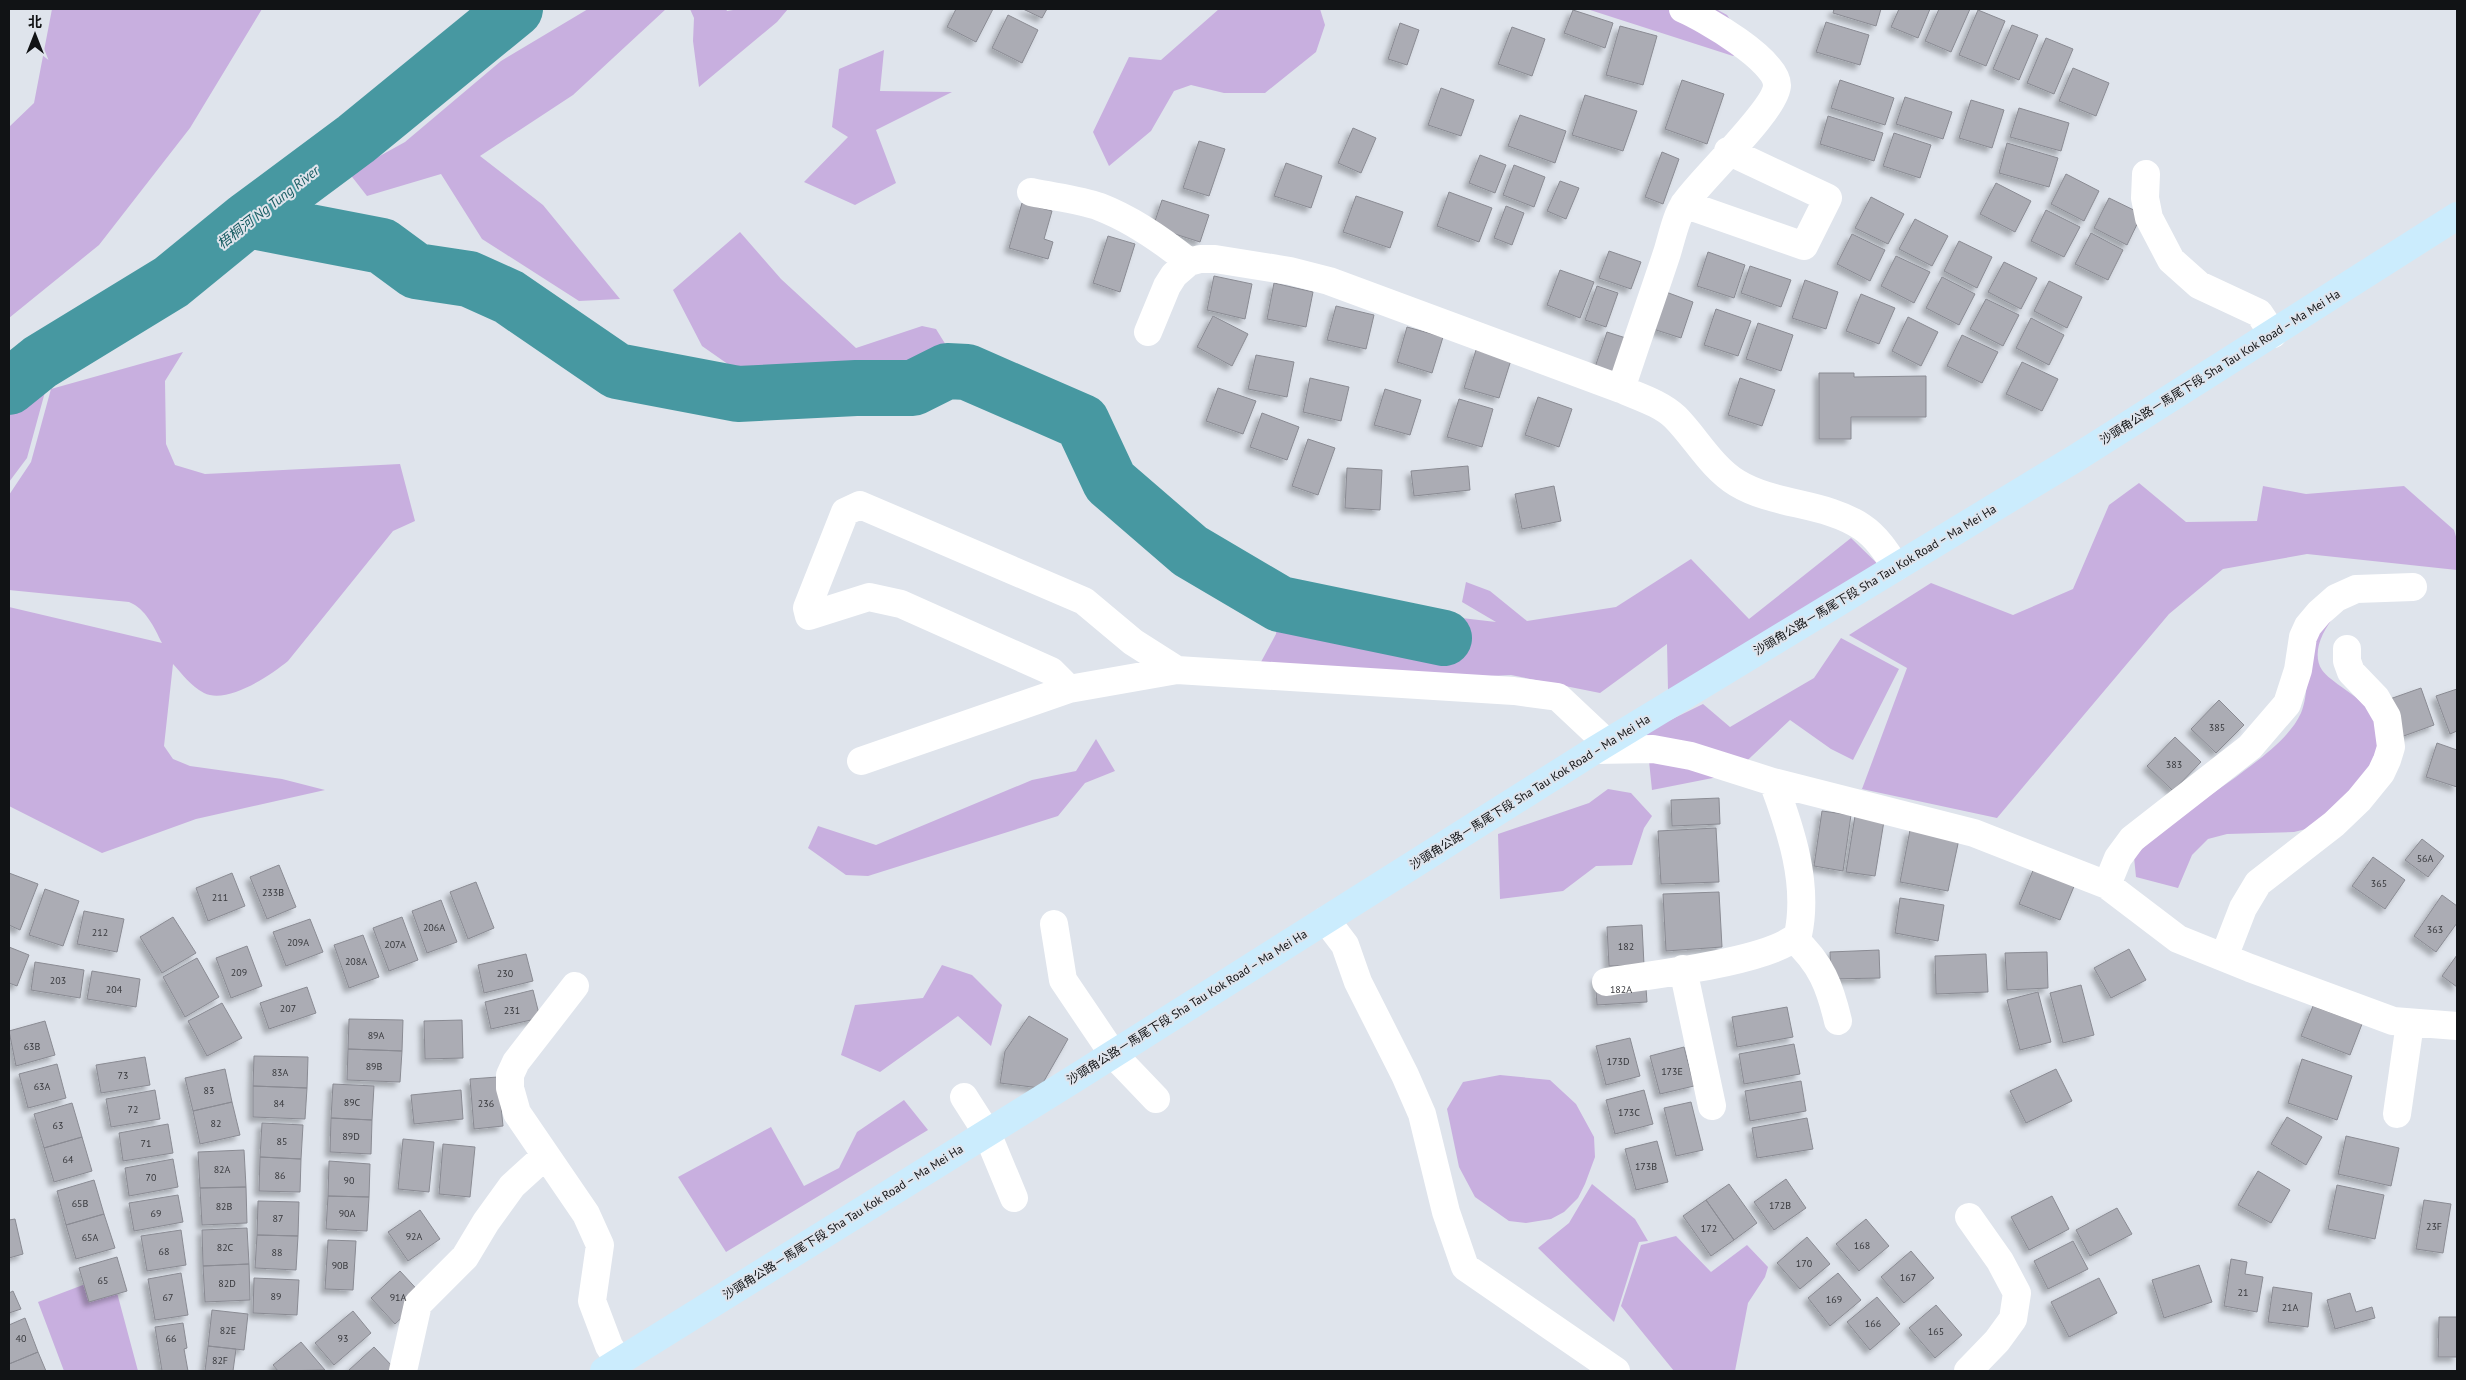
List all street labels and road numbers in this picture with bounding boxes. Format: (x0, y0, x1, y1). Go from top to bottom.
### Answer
street label: 沙頭角公路－馬尾下段 Sha Tau Kok Road – Ma Mei Ha (2097, 286, 2343, 447)
street label: 沙頭角公路－馬尾下段 Sha Tau Kok Road – Ma Mei Ha (1751, 501, 1999, 658)
street label: 沙頭角公路－馬尾下段 Sha Tau Kok Road – Ma Mei Ha (1407, 711, 1653, 872)
street label: 沙頭角公路－馬尾下段 Sha Tau Kok Road – Ma Mei Ha (1064, 926, 1310, 1087)
street label: 沙頭角公路－馬尾下段 Sha Tau Kok Road – Ma Mei Ha (720, 1141, 966, 1302)

